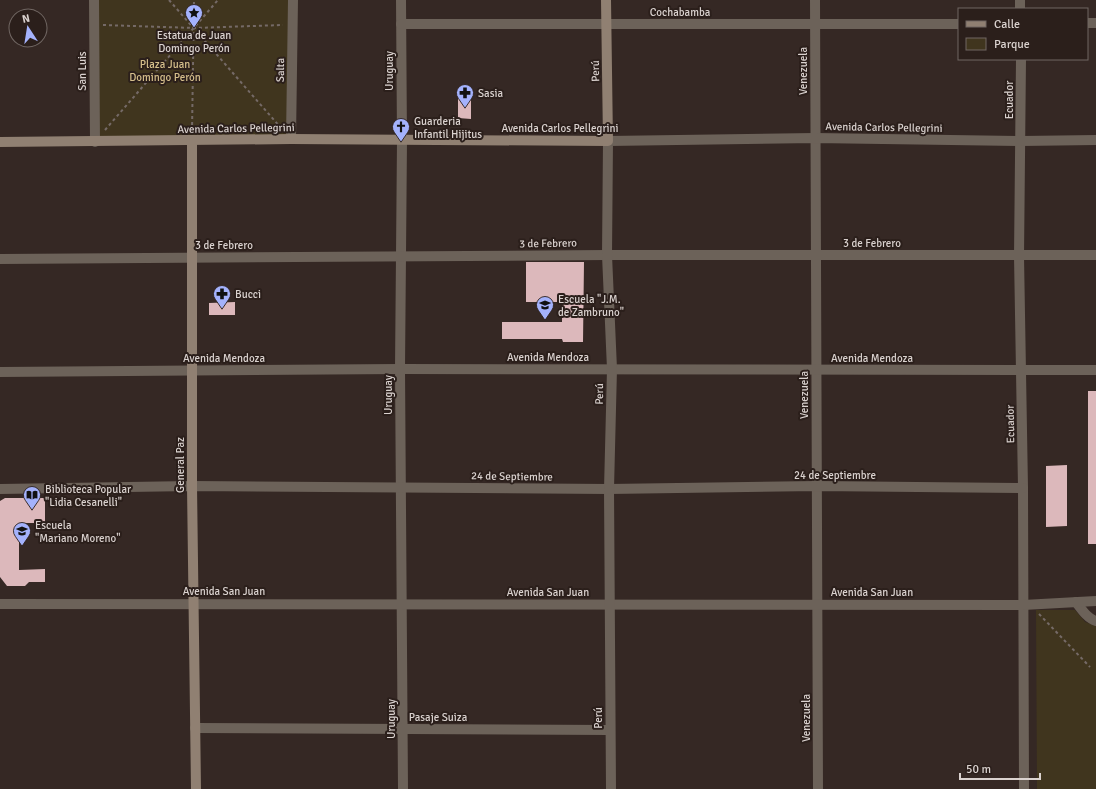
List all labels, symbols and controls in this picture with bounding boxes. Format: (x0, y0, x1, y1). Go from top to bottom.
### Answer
place icon: Estatua de Juan Domingo Perón (184, 3, 204, 28)
street label: Cochabamba (650, 6, 711, 19)
north arrow (8, 8, 48, 48)
legend (958, 8, 1088, 60)
text: N (21, 12, 31, 26)
text: Calle (994, 17, 1020, 32)
place label: Estatua de Juan Domingo Perón (157, 29, 231, 55)
text: Parque (994, 37, 1030, 52)
street label: Venezuela (797, 47, 810, 95)
street label: Uruguay (383, 50, 396, 91)
street label: San Luis (76, 51, 89, 91)
street label: Salta (274, 57, 287, 82)
park label: Plaza Juan Domingo Perón (129, 58, 201, 84)
street label: Perú (589, 60, 602, 82)
street label: Ecuador (1003, 81, 1016, 119)
pharmacy icon: Sasia (455, 83, 475, 108)
place label: Sasia (478, 87, 504, 100)
place label: Guarderia Infantil Hijitus (414, 115, 482, 141)
church icon: Guarderia Infantil Hijitus (391, 117, 411, 142)
street label: Avenida Carlos Pellegrini (825, 120, 943, 135)
street label: Avenida Carlos Pellegrini (177, 121, 295, 136)
street label: Avenida Carlos Pellegrini (501, 122, 619, 135)
street label: 3 de Febrero (519, 236, 577, 251)
street label: 3 de Febrero (843, 237, 901, 250)
street label: 3 de Febrero (195, 239, 253, 252)
pharmacy icon: Bucci (212, 284, 232, 309)
place label: Bucci (235, 288, 261, 301)
place label: Escuela "J.M. de Zambruno" (558, 293, 624, 319)
school or university icon: Escuela "J.M. de Zambruno" (535, 295, 555, 320)
street label: Avenida Mendoza (507, 351, 589, 364)
street label: Avenida Mendoza (183, 352, 265, 365)
street label: Avenida Mendoza (831, 352, 913, 365)
street label: Venezuela (798, 371, 811, 419)
street label: Uruguay (382, 374, 395, 415)
street label: Perú (593, 383, 606, 405)
street label: Ecuador (1004, 405, 1017, 443)
street label: General Paz (174, 437, 187, 493)
street label: 24 de Septiembre (471, 469, 553, 484)
street label: 24 de Septiembre (794, 469, 876, 482)
place label: Biblioteca Popular "Lidia Cesanelli" (45, 483, 131, 509)
library icon: Biblioteca Popular "Lidia Cesanelli" (22, 485, 42, 510)
place label: Escuela "Mariano Moreno" (35, 519, 121, 545)
school or university icon: Escuela "Mariano Moreno" (12, 521, 32, 546)
street label: Avenida San Juan (183, 585, 265, 598)
street label: Avenida San Juan (507, 586, 589, 599)
street label: Avenida San Juan (831, 586, 913, 599)
street label: Venezuela (800, 694, 813, 742)
street label: Uruguay (385, 698, 398, 739)
street label: Perú (592, 707, 605, 729)
street label: Pasaje Suiza (409, 711, 468, 724)
scale bar (960, 755, 1040, 781)
text: 50 m (966, 762, 991, 777)

